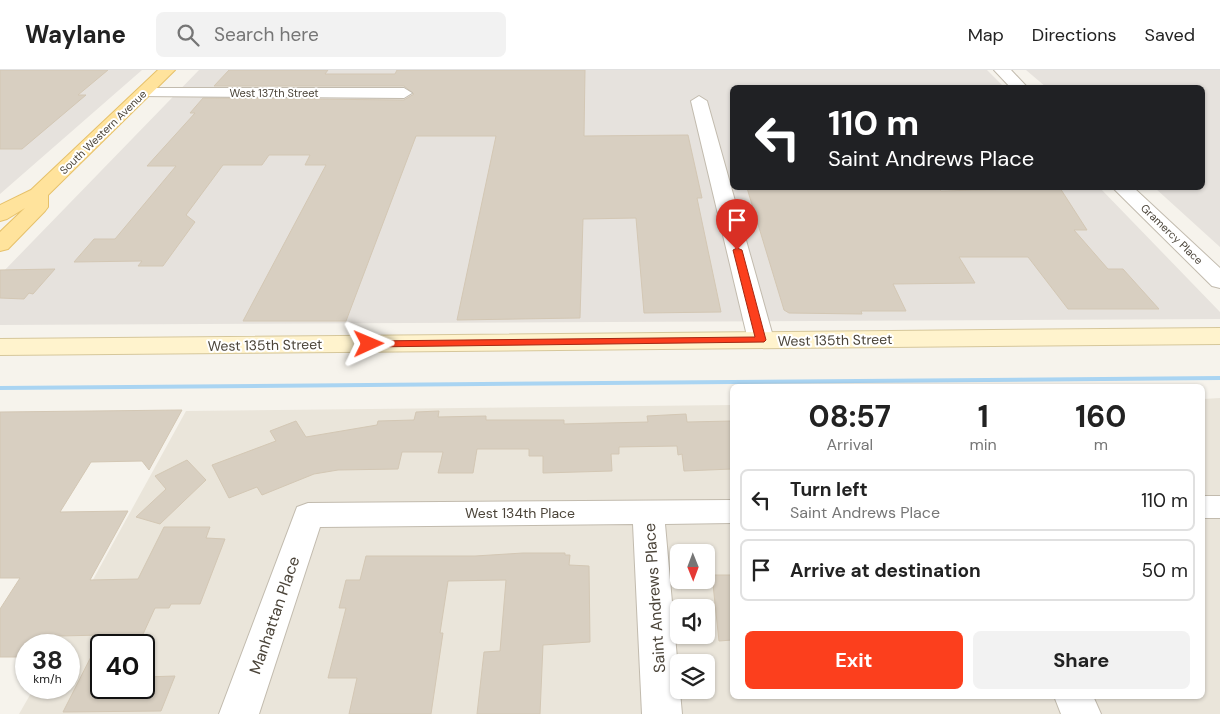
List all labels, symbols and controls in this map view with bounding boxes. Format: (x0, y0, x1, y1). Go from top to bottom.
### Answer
search box (156, 12, 506, 57)
text: Waylane (25, 19, 126, 50)
icon: search (174, 21, 202, 49)
text: Search here (214, 22, 319, 47)
text: Map (968, 23, 1004, 47)
text: Directions (1032, 23, 1117, 47)
text: Saved (1145, 23, 1195, 47)
street label: West 137th Street (229, 86, 319, 100)
street label: South Western Avenue (57, 87, 149, 177)
text: 110 m (828, 100, 919, 146)
icon: left (745, 105, 810, 170)
text: Saint Andrews Place (828, 144, 1034, 173)
pin (716, 199, 758, 250)
street label: Gramercy Place (1138, 201, 1206, 267)
icon: arrive (723, 206, 751, 234)
position arrow (342, 317, 394, 369)
street label: West 135th Street (777, 330, 893, 350)
street label: West 135th Street (207, 335, 323, 355)
text: 08:57 (809, 397, 891, 436)
text: 1 (978, 397, 989, 436)
text: 160 (1075, 397, 1126, 436)
text: Arrival (826, 434, 873, 455)
text: min (969, 434, 997, 455)
text: m (1094, 434, 1108, 455)
text: Turn left (790, 477, 868, 502)
icon: left (747, 486, 775, 514)
text: 110 m (1141, 488, 1188, 513)
text: Saint Andrews Place (790, 502, 940, 523)
street label: West 134th Place (465, 504, 575, 522)
street label: Saint Andrews Place (639, 522, 670, 674)
north arrow (670, 544, 715, 589)
map controls (670, 544, 715, 699)
street label: Manhattan Place (244, 553, 305, 677)
icon: arrive (747, 556, 775, 584)
text: Arrive at destination (790, 558, 981, 583)
text: 50 m (1141, 558, 1188, 583)
button: sound (670, 599, 715, 644)
button: Exit (745, 631, 963, 689)
button: Share (973, 631, 1190, 689)
speed limit sign: 40 (90, 634, 155, 699)
text: 38 (32, 644, 63, 677)
button: layers (670, 654, 715, 699)
text: km/h (33, 671, 62, 687)

